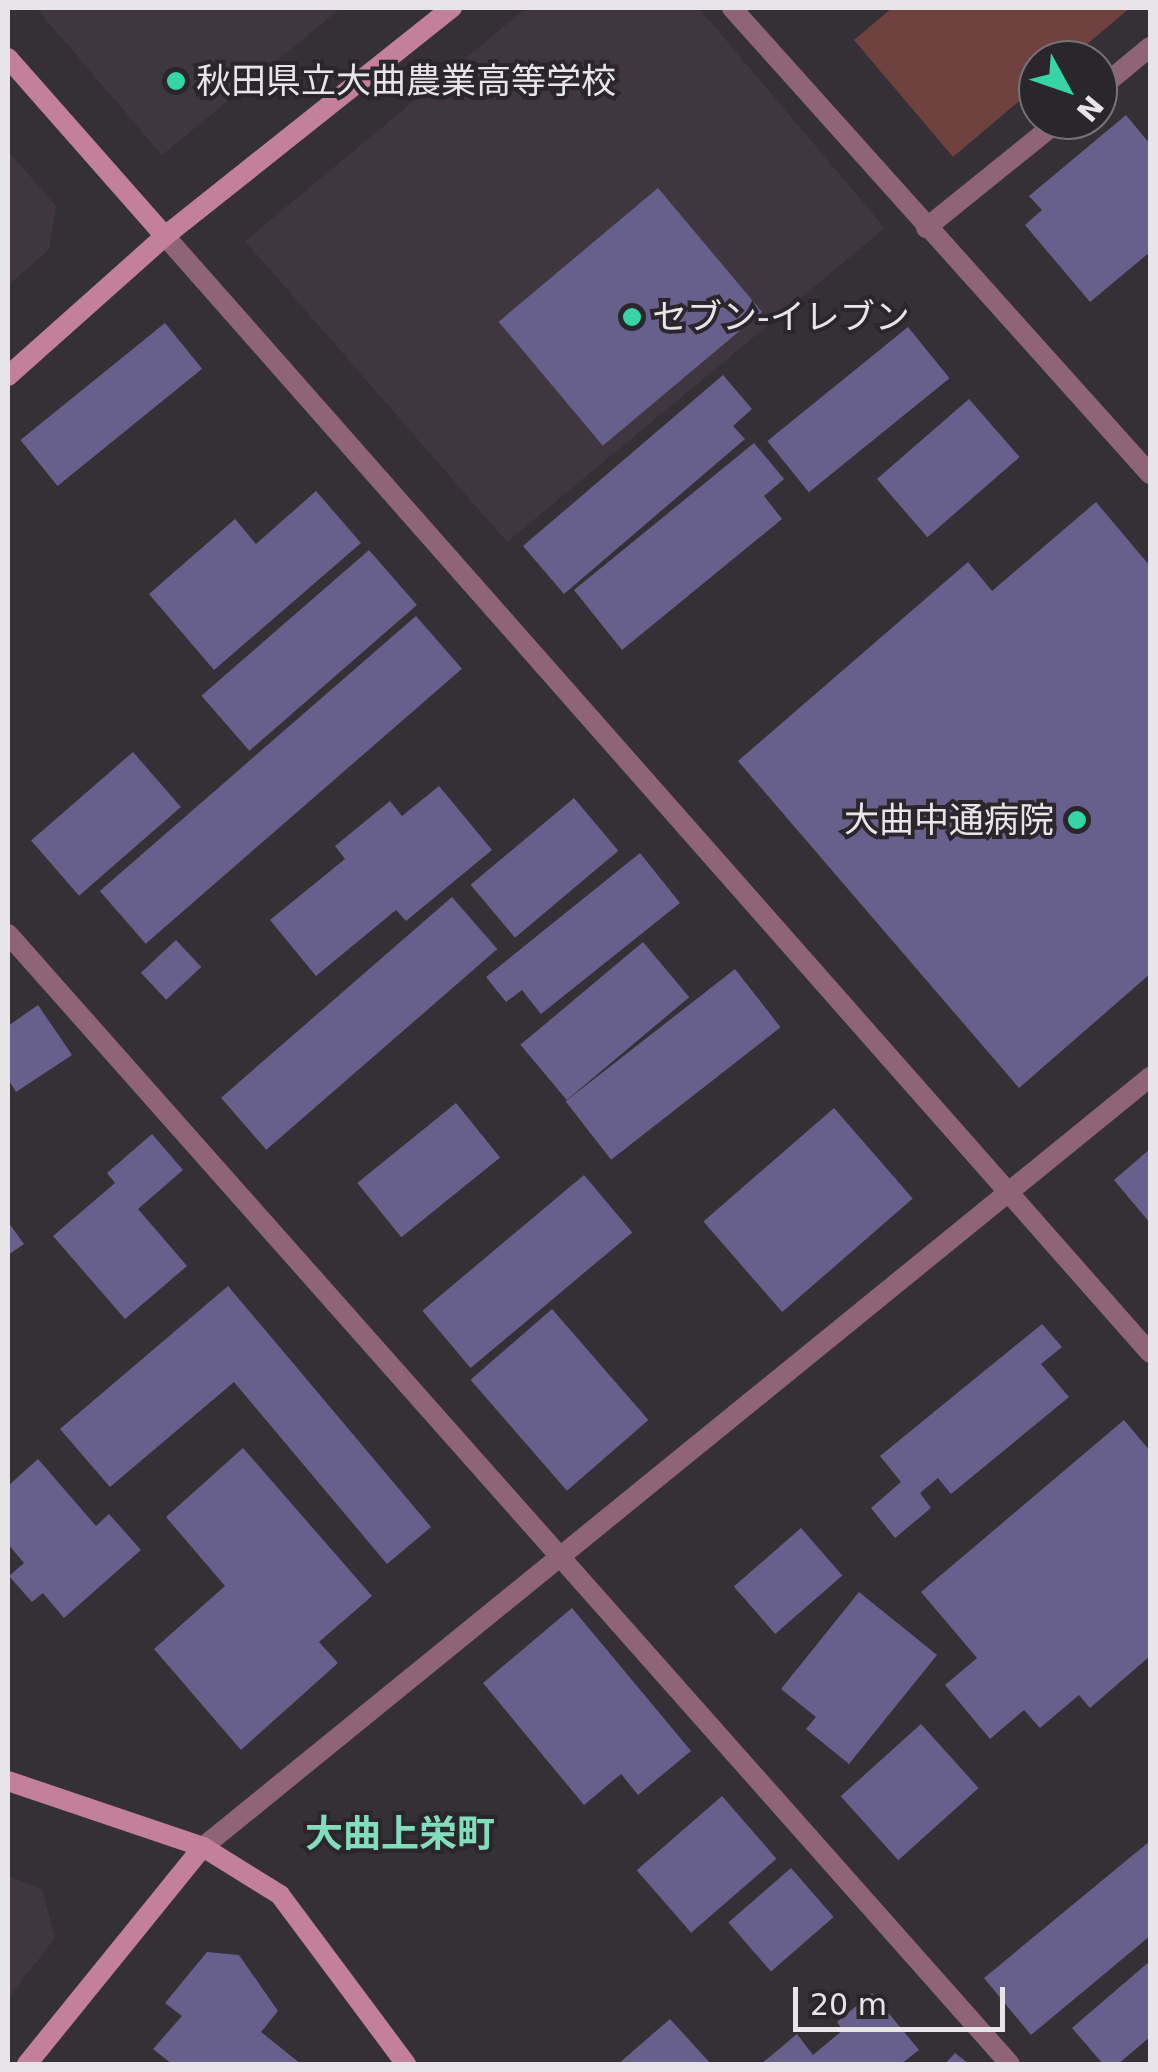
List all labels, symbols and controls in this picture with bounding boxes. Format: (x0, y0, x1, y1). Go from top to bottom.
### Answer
north arrow (1018, 40, 1118, 140)
place label: 秋田県立大曲農業高等学校 (196, 60, 616, 102)
marker: 秋田県立大曲農業高等学校 (165, 70, 187, 92)
text: N (1070, 89, 1110, 128)
place label: セブン-イレブン (652, 296, 910, 338)
marker: セブン-イレブン (621, 306, 643, 328)
place label: 大曲中通病院 (844, 799, 1054, 841)
marker: 大曲中通病院 (1064, 807, 1090, 833)
district label: 大曲上栄町 (305, 1812, 495, 1858)
scale bar (798, 1967, 1010, 2029)
text: 20 m (810, 1987, 887, 2022)

